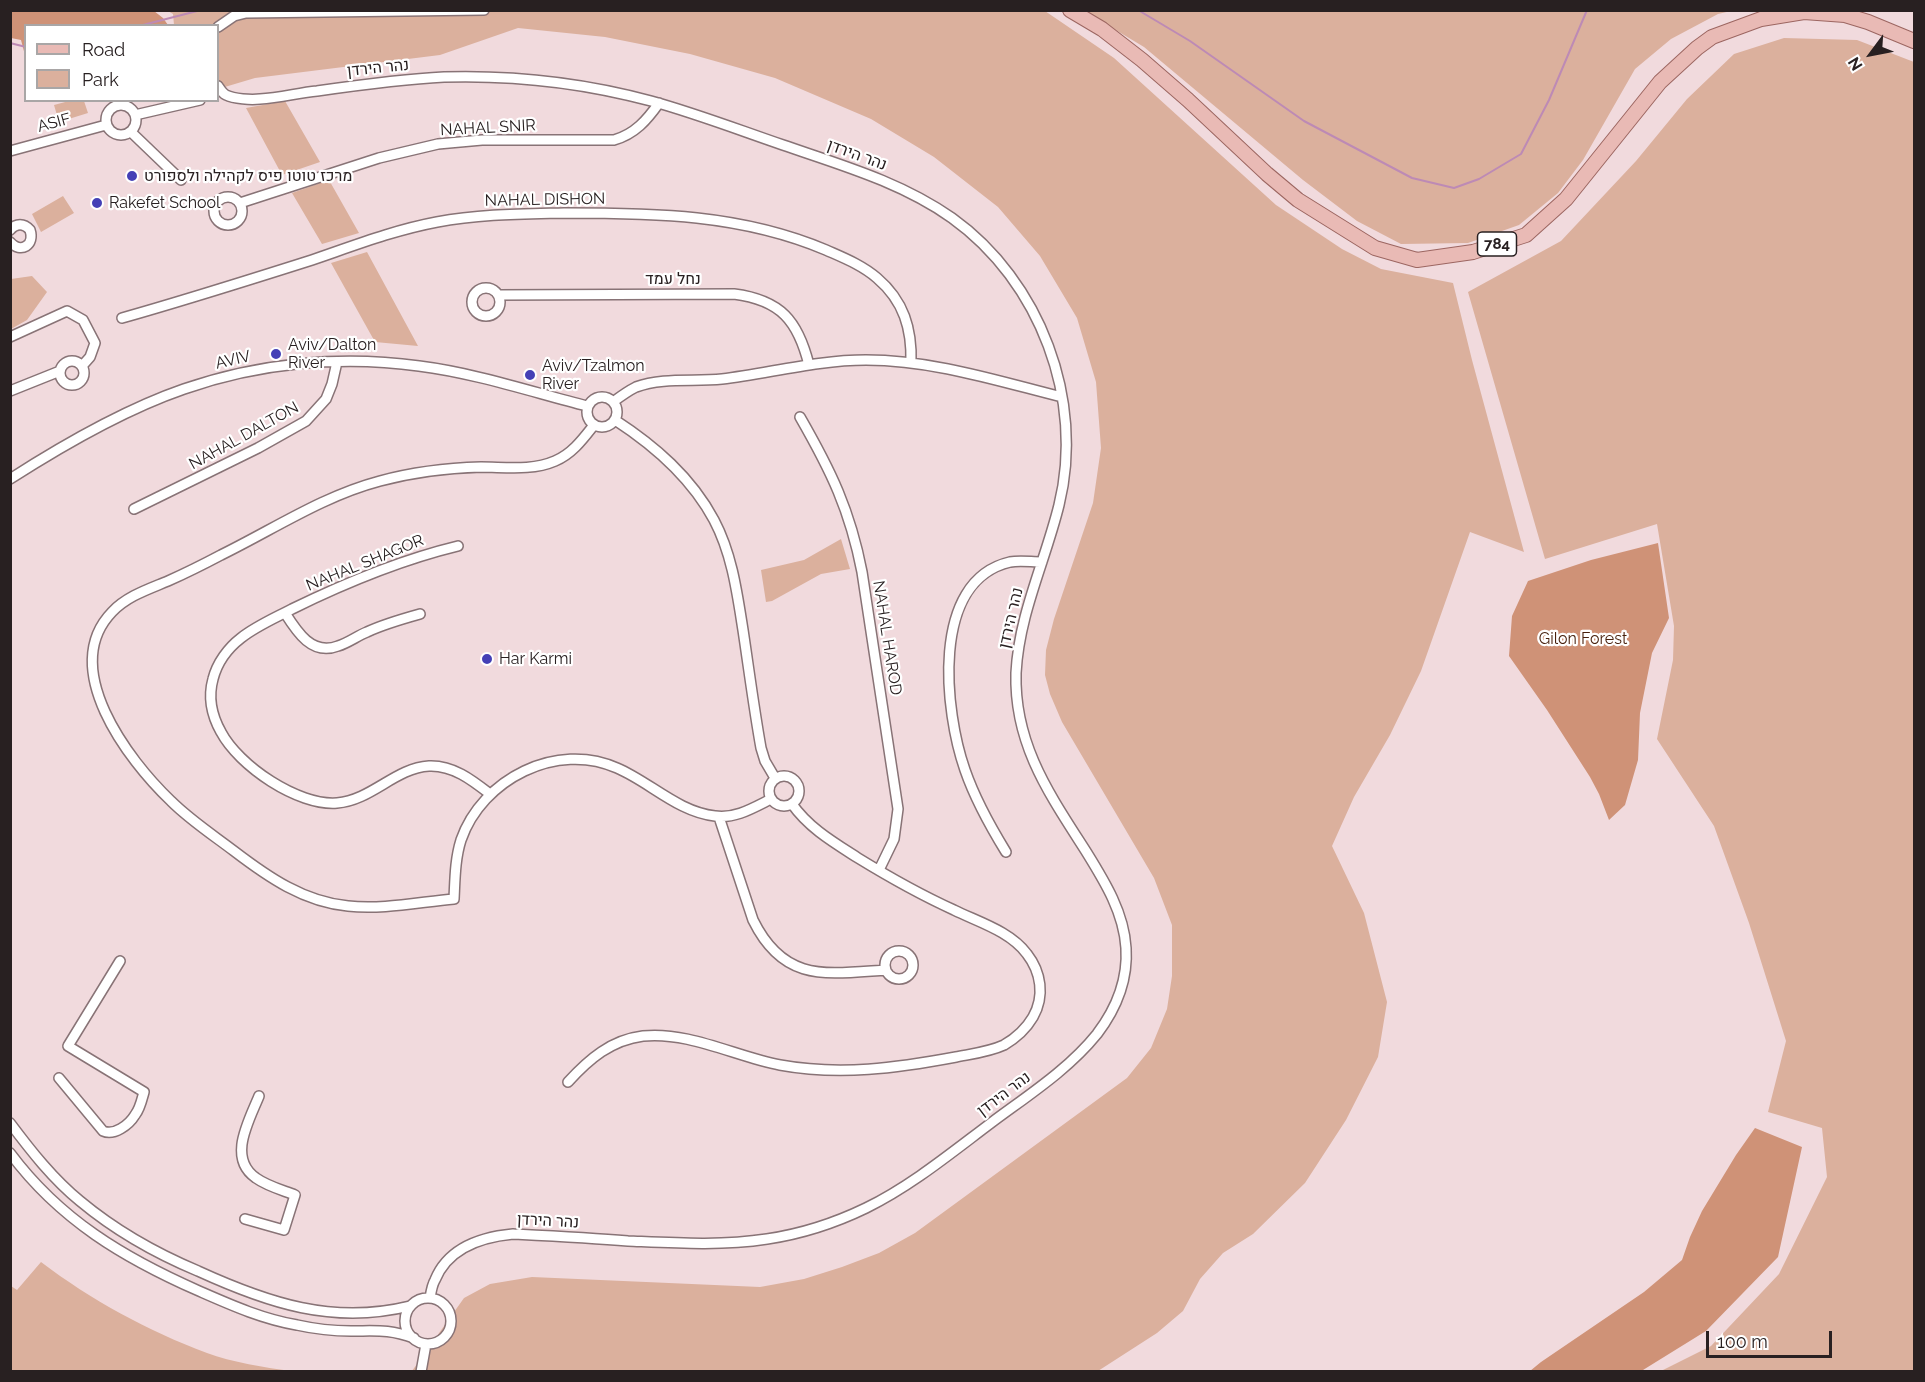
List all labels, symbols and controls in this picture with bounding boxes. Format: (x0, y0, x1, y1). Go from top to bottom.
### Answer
legend (24, 24, 219, 102)
north arrow (1841, 24, 1901, 84)
text: Road (82, 39, 125, 60)
text: N (1844, 54, 1867, 74)
street label: נהר הירדן (346, 55, 410, 81)
text: Park (82, 69, 119, 90)
street label: ASIF (35, 109, 73, 137)
street label: NAHAL SNIR (440, 116, 536, 140)
street label: נהר הירדן (825, 135, 889, 175)
place label: מרכז טוטו פיס לקהילה ולספורט (144, 166, 352, 186)
marker: מרכז טוטו פיס לקהילה ולספורט (125, 169, 139, 183)
street label: NAHAL DISHON (485, 189, 605, 211)
place label: Rakefet School (109, 193, 220, 213)
marker: Rakefet School (90, 196, 104, 210)
road number: 784 (1478, 232, 1516, 256)
street label: נחל עמד (645, 269, 701, 289)
place label: Aviv/Dalton River (288, 335, 376, 373)
street label: AVIV (214, 347, 252, 373)
marker: Aviv/Dalton River (269, 347, 283, 361)
place label: Aviv/Tzalmon River (542, 356, 645, 394)
marker: Aviv/Tzalmon River (523, 368, 537, 382)
street label: NAHAL DALTON (186, 398, 302, 474)
street label: NAHAL SHAGOR (303, 531, 427, 595)
street label: NAHAL HAROD (868, 579, 906, 697)
street label: נהר הירדן (995, 586, 1027, 650)
park label: Gilon Forest (1539, 629, 1627, 649)
place label: Har Karmi (499, 649, 572, 669)
marker: Har Karmi (480, 652, 494, 666)
street label: נהר הירדן (973, 1068, 1035, 1120)
street label: נהר הירדן (516, 1210, 580, 1232)
scale bar (1709, 1319, 1835, 1357)
text: 100 m (1717, 1331, 1768, 1352)

